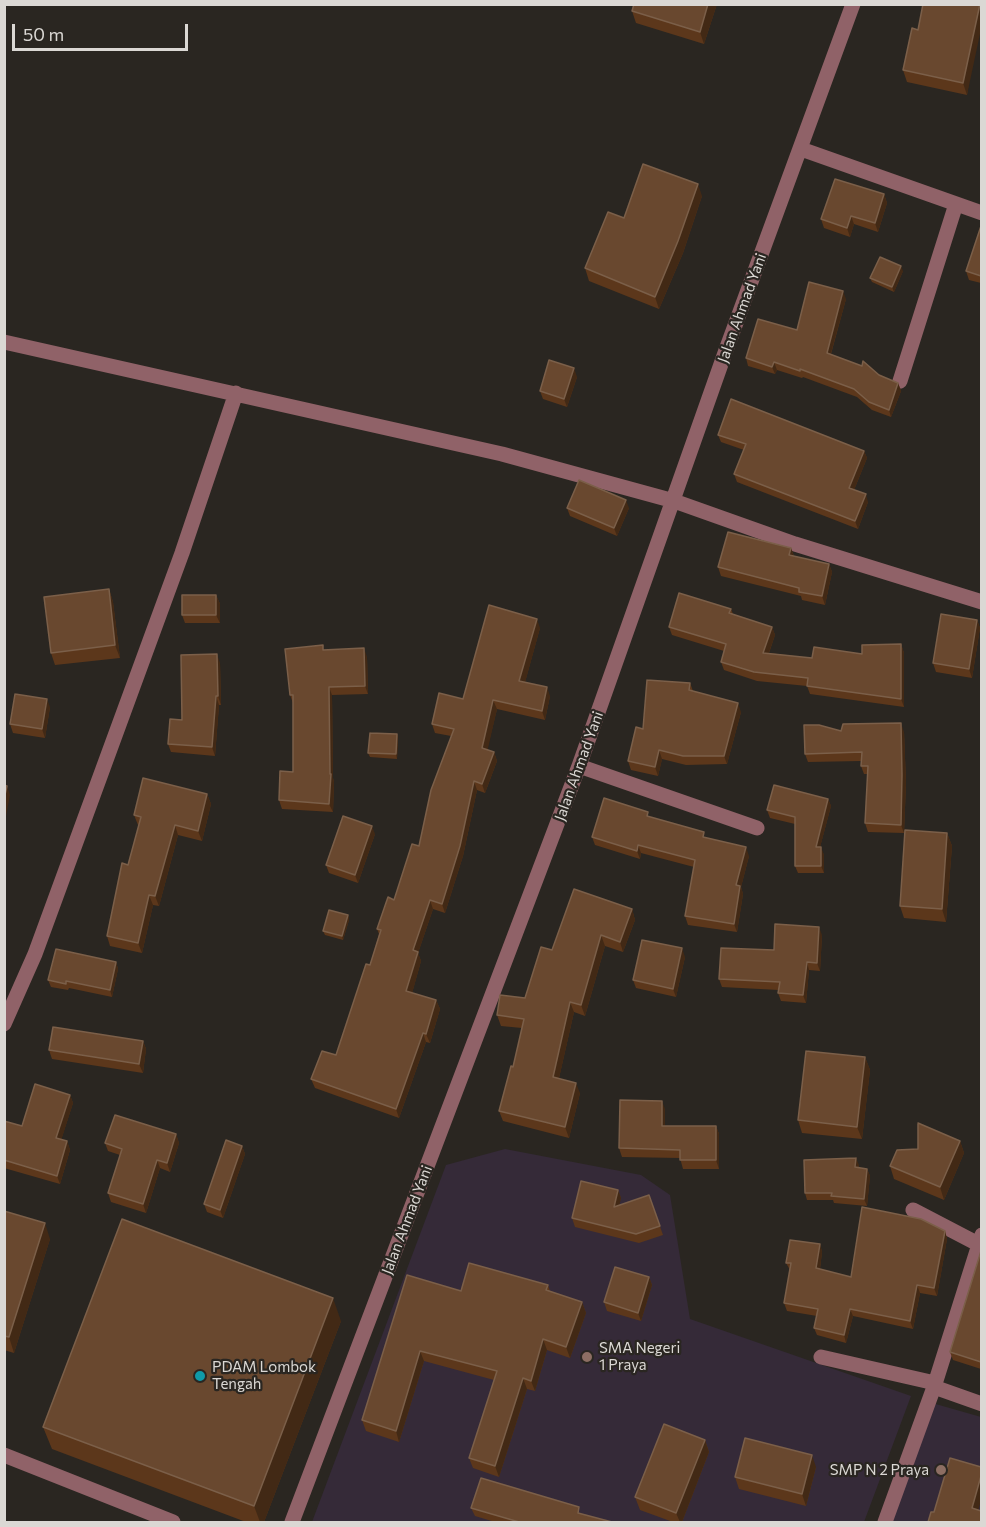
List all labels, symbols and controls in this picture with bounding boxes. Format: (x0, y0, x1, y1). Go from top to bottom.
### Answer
scale bar (15, 12, 190, 50)
text: 50 m (23, 23, 64, 45)
street label: Jalan Ahmad Yani (714, 251, 770, 365)
street label: Jalan Ahmad Yani (551, 709, 607, 823)
street label: Jalan Ahmad Yani (378, 1163, 436, 1277)
place label: SMA Negeri 1 Praya (599, 1339, 680, 1374)
marker: SMA Negeri 1 Praya (580, 1350, 594, 1364)
place label: PDAM Lombok Tengah (212, 1358, 316, 1393)
marker: PDAM Lombok Tengah (193, 1369, 207, 1383)
place label: SMP N 2 Praya (830, 1461, 929, 1479)
marker: SMP N 2 Praya (934, 1463, 948, 1477)

